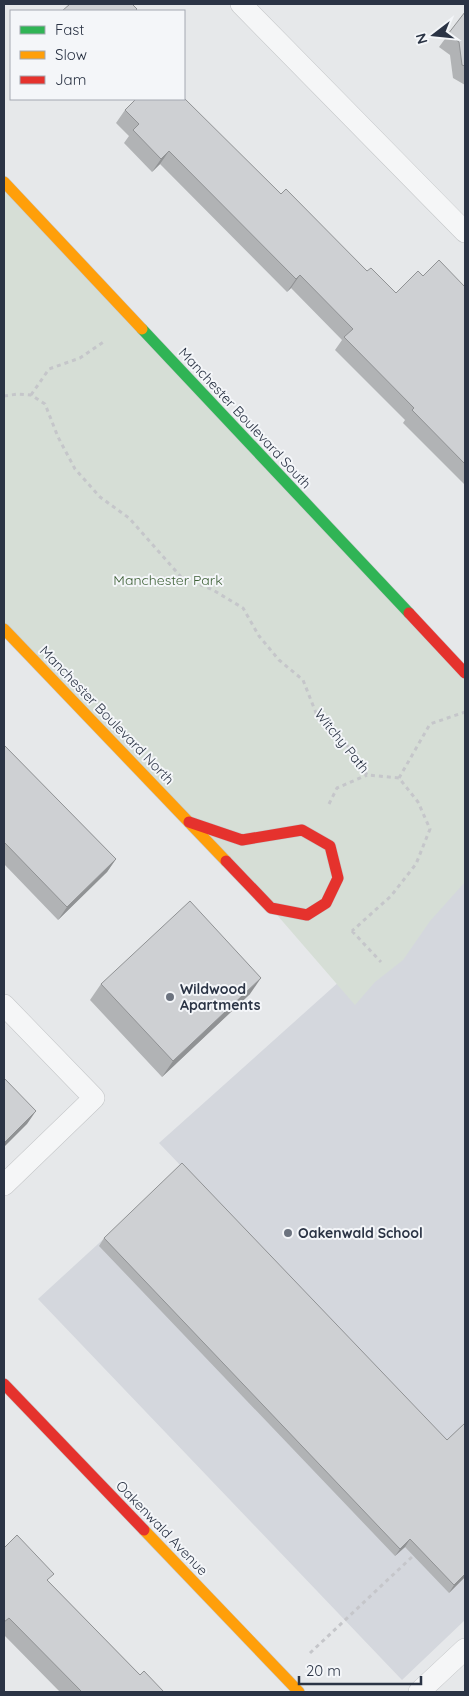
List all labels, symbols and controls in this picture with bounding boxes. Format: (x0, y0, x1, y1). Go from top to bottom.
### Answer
legend (10, 10, 185, 100)
north arrow (409, 10, 459, 60)
text: Fast (55, 20, 84, 39)
text: N (411, 31, 432, 46)
text: Slow (55, 45, 87, 64)
text: Jam (55, 70, 86, 89)
street label: Manchester Boulevard South (175, 344, 315, 492)
park label: Manchester Park (113, 571, 223, 589)
street label: Manchester Boulevard North (36, 642, 178, 788)
street label: Witchy Path (311, 705, 373, 777)
place label: Wildwood Apartments (180, 980, 261, 1014)
marker: Wildwood Apartments (164, 991, 176, 1003)
place label: Oakenwald School (298, 1224, 423, 1242)
marker: Oakenwald School (282, 1227, 294, 1239)
street label: Oakenwald Avenue (112, 1477, 212, 1579)
scale bar (299, 1654, 422, 1686)
text: 20 m (306, 1661, 341, 1680)

